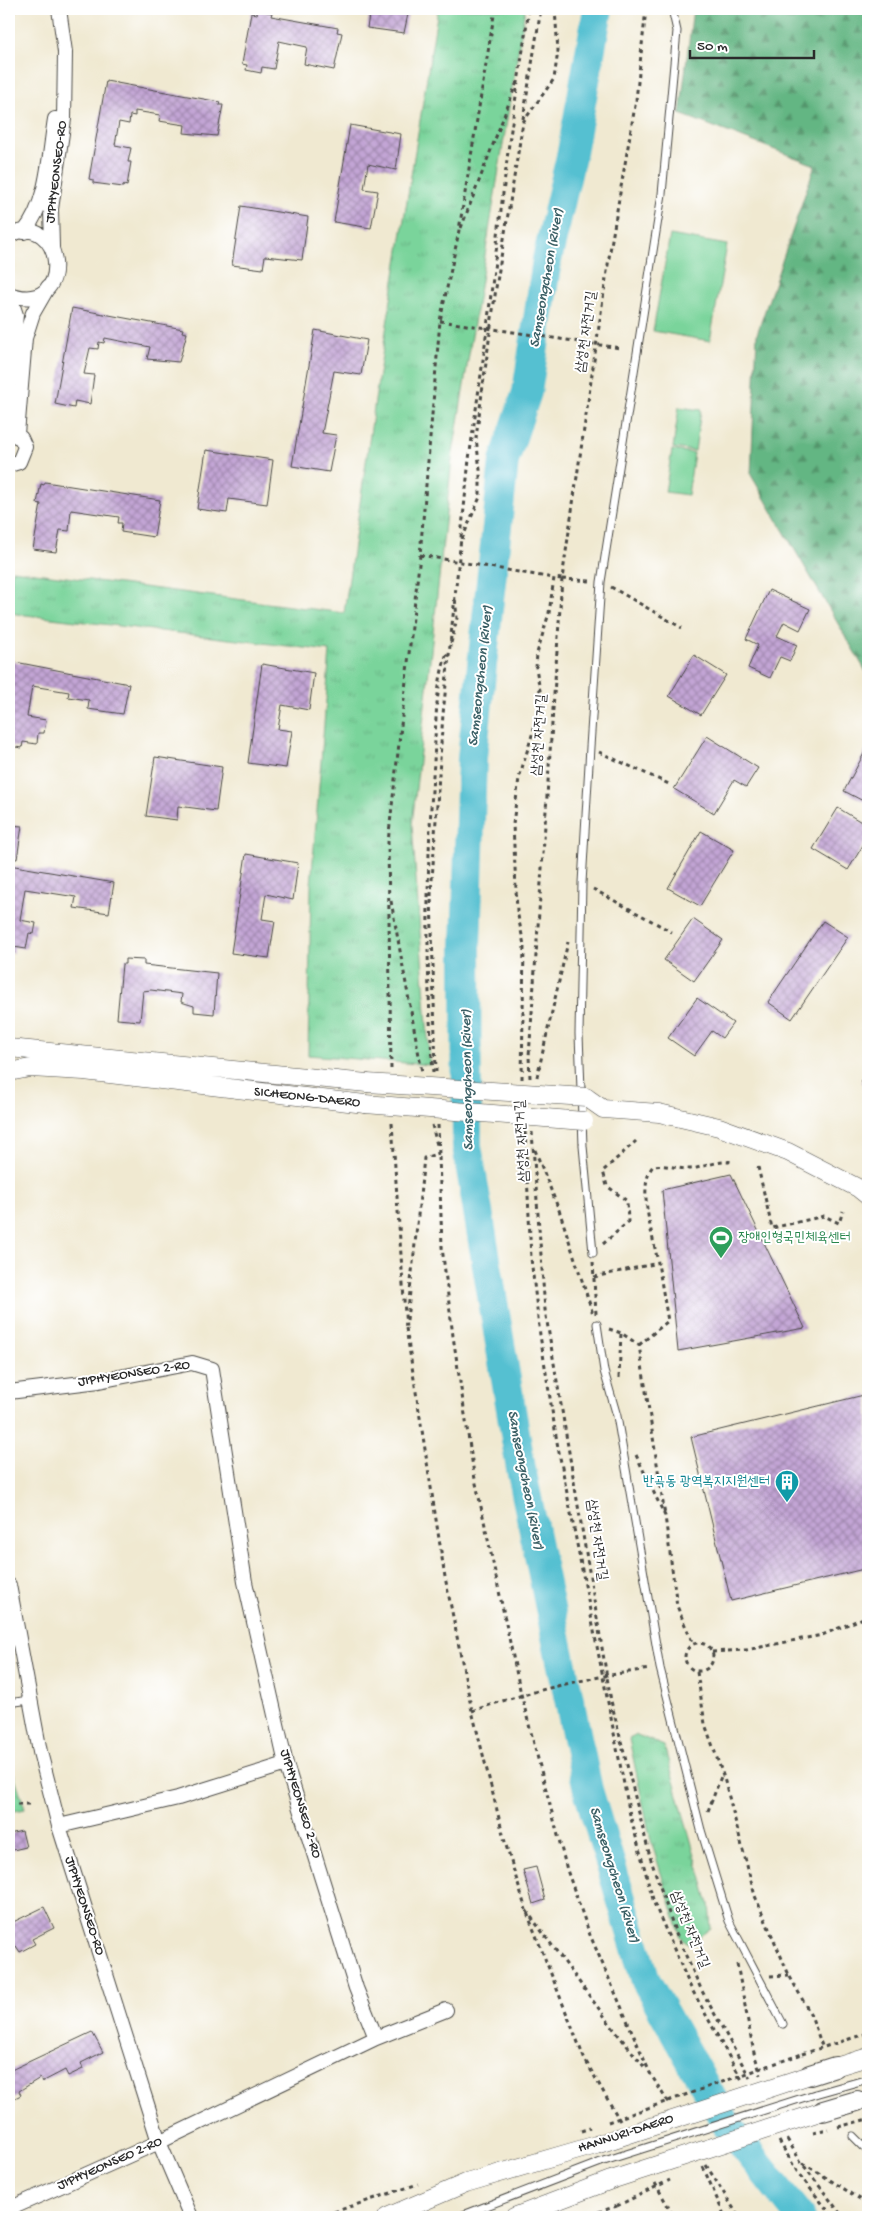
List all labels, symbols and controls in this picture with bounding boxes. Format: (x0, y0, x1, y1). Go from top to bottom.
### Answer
scale bar (690, 28, 813, 60)
text: 50 m (697, 38, 728, 56)
street label: JIPHYEONSEO-RO (42, 119, 72, 224)
water label: Samseongcheon (River) (526, 206, 568, 349)
street label: 삼성천 자전거길 (573, 289, 601, 374)
water label: Samseongcheon (River) (465, 604, 497, 747)
street label: 삼성천 자전거길 (529, 693, 551, 777)
water label: Samseongcheon (River) (458, 1008, 478, 1151)
street label: SICHEONG-DAERO (253, 1084, 362, 1112)
street label: 삼성천 자전거길 (512, 1099, 534, 1182)
sports icon: 장애인형국민체육센터 (708, 1225, 734, 1259)
place label: 장애인형국민체육센터 (738, 1230, 851, 1247)
street label: JIPHYEONSEO 2-RO (77, 1357, 192, 1391)
water label: Samseongcheon (River) (503, 1409, 547, 1552)
building icon: 반곡동 광역복지지원센터 (774, 1469, 800, 1503)
place label: 반곡동 광역복지지원센터 (643, 1474, 770, 1491)
street label: 삼성천 자전거길 (582, 1498, 610, 1583)
street label: JIPHYEONSEO 2-RO (275, 1747, 325, 1861)
water label: Samseongcheon (River) (585, 1805, 643, 1946)
street label: JIPHYEONSEO-RO (60, 1854, 108, 1958)
street label: 삼성천 자전거길 (666, 1889, 713, 1972)
street label: HANNURI-DAERO (576, 2110, 677, 2157)
street label: JIPHYEONSEO 2-RO (55, 2133, 166, 2195)

